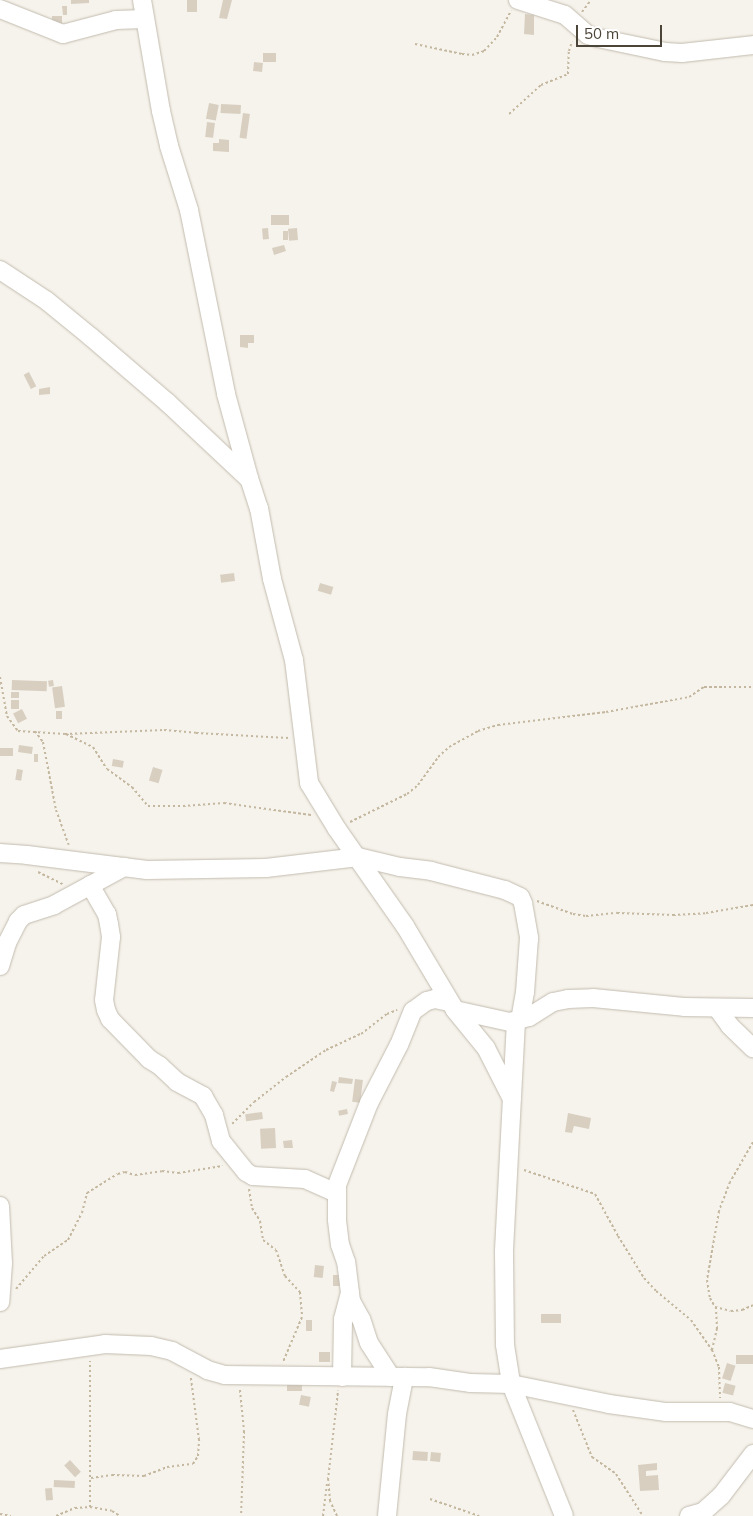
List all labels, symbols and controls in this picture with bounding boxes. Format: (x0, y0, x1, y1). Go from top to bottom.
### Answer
scale bar (578, 15, 664, 47)
text: 50 m (584, 24, 619, 43)

